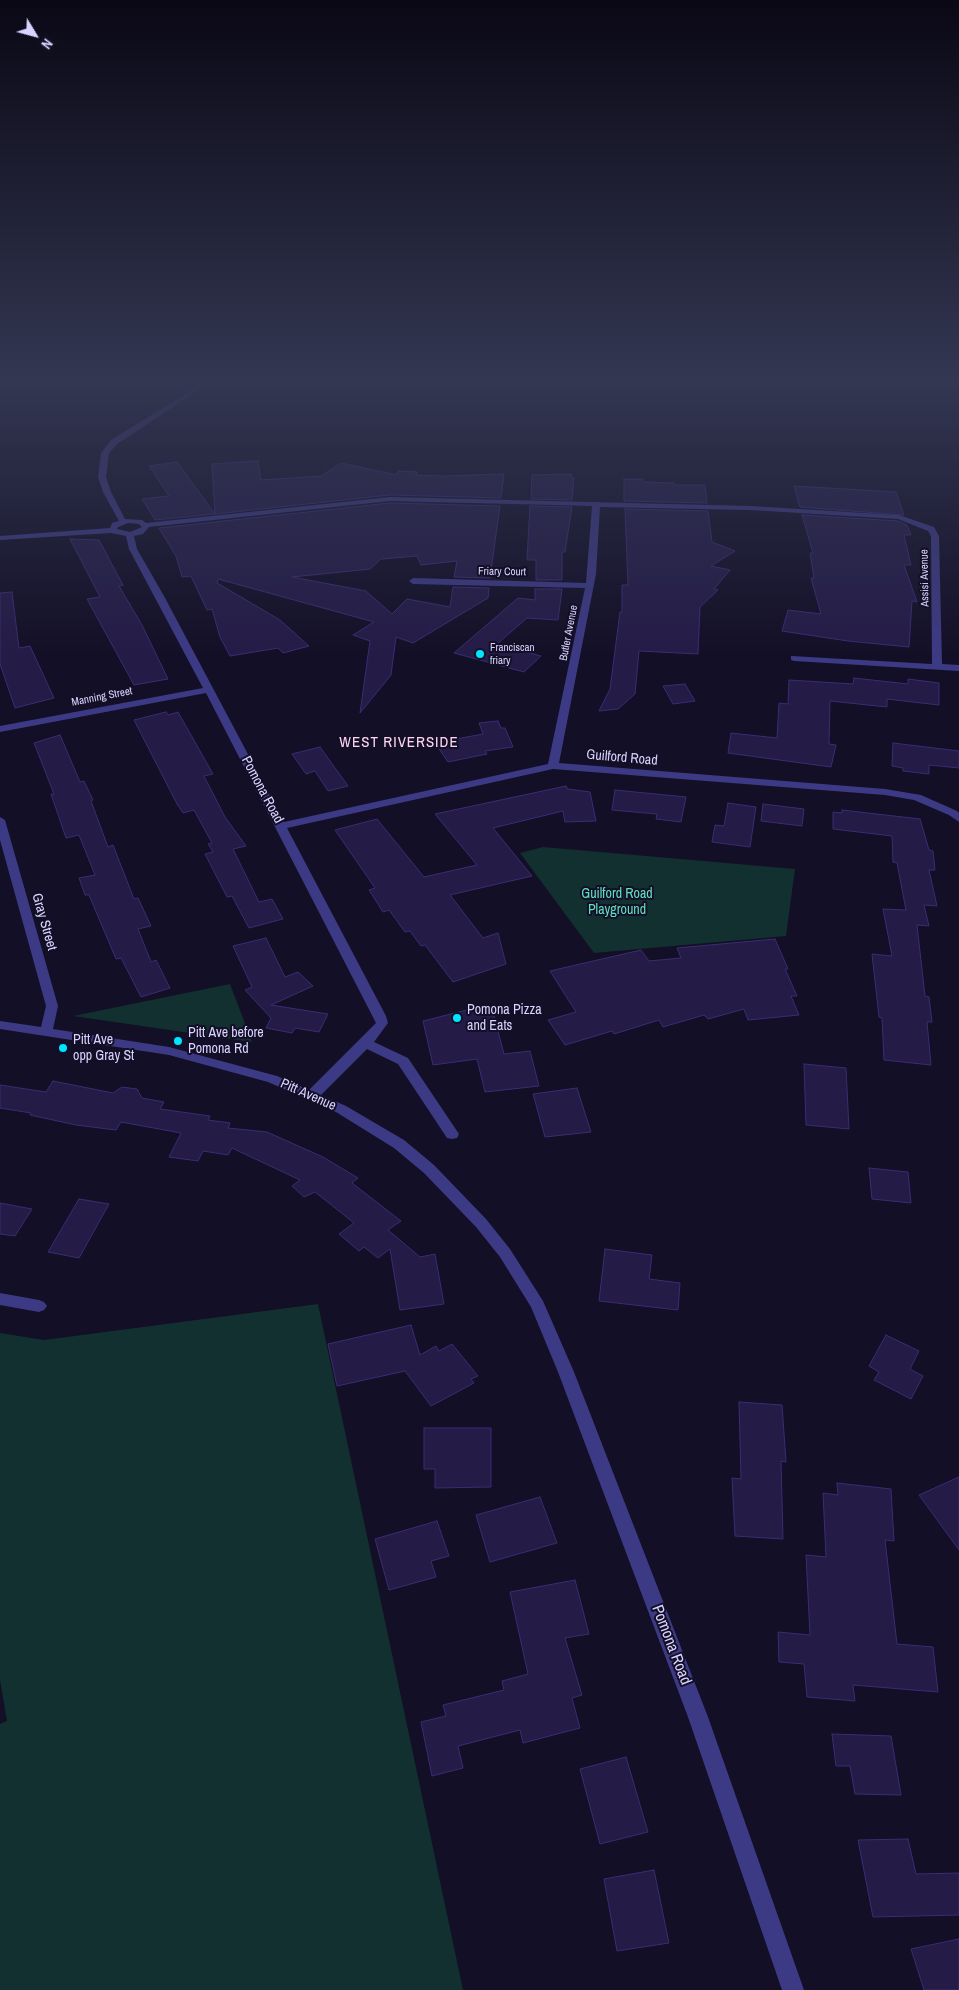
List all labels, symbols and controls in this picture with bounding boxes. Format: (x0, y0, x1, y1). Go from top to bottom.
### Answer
north arrow (10, 10, 60, 60)
text: N (37, 35, 57, 53)
street label: Assisi Avenue (918, 549, 932, 607)
street label: Friary Court (478, 565, 526, 579)
street label: Butler Avenue (557, 604, 581, 662)
place label: Franciscan friary (490, 641, 535, 667)
marker: Franciscan friary (474, 648, 486, 660)
street label: Manning Street (70, 685, 134, 709)
district label: WEST RIVERSIDE (338, 734, 460, 752)
street label: Guilford Road (586, 747, 658, 769)
street label: Pomona Road (237, 754, 287, 826)
park label: Guilford Road Playground (581, 886, 653, 919)
street label: Gray Street (28, 891, 60, 953)
place label: Pomona Pizza and Eats (467, 1002, 542, 1034)
marker: Pomona Pizza and Eats (451, 1012, 463, 1024)
place label: Pitt Ave before Pomona Rd (188, 1025, 264, 1058)
place label: Pitt Ave opp Gray St (73, 1032, 134, 1064)
marker: Pitt Ave before Pomona Rd (172, 1035, 184, 1047)
marker: Pitt Ave opp Gray St (57, 1042, 69, 1054)
street label: Pitt Avenue (278, 1075, 338, 1115)
street label: Pomona Road (647, 1602, 695, 1688)

